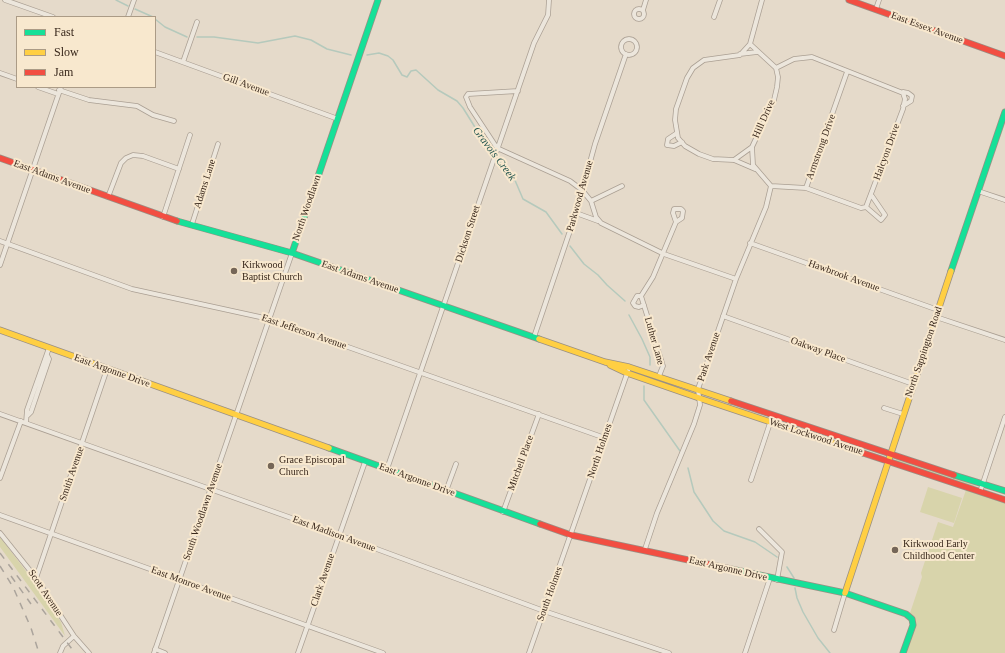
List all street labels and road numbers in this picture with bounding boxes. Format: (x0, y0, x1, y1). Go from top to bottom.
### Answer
street label: East Essex Avenue (889, 9, 965, 47)
street label: Gill Avenue (221, 71, 271, 99)
street label: Hill Drive (750, 98, 778, 140)
street label: Armstrong Drive (804, 113, 838, 181)
street label: Halcyon Drive (871, 122, 903, 182)
street label: East Adams Avenue (12, 158, 92, 196)
street label: Adams Lane (191, 158, 219, 210)
street label: Parkwood Avenue (564, 159, 596, 233)
street label: North Woodlawn (290, 173, 324, 243)
street label: Dickson Street (453, 204, 483, 264)
street label: East Adams Avenue (320, 258, 400, 296)
street label: Hawbrook Avenue (807, 258, 881, 294)
street label: North Sappington Road (903, 305, 945, 399)
street label: East Jefferson Avenue (260, 312, 348, 352)
street label: Luther Lane (641, 316, 667, 366)
street label: Park Avenue (695, 331, 723, 383)
street label: Oakway Place (789, 335, 847, 365)
street label: East Argonne Drive (72, 352, 152, 390)
street label: West Lockwood Avenue (768, 416, 864, 458)
street label: North Holmes (585, 422, 615, 480)
street label: Mitchell Place (505, 434, 537, 492)
street label: Smith Avenue (57, 445, 87, 503)
street label: East Argonne Drive (377, 461, 457, 499)
street label: South Woodlawn Avenue (181, 462, 225, 562)
street label: East Madison Avenue (291, 513, 377, 555)
street label: Clark Avenue (308, 552, 338, 608)
street label: East Argonne Drive (688, 554, 768, 584)
street label: East Monroe Avenue (149, 564, 233, 604)
street label: South Holmes (535, 565, 565, 623)
street label: Scott Avenue (25, 568, 65, 618)

